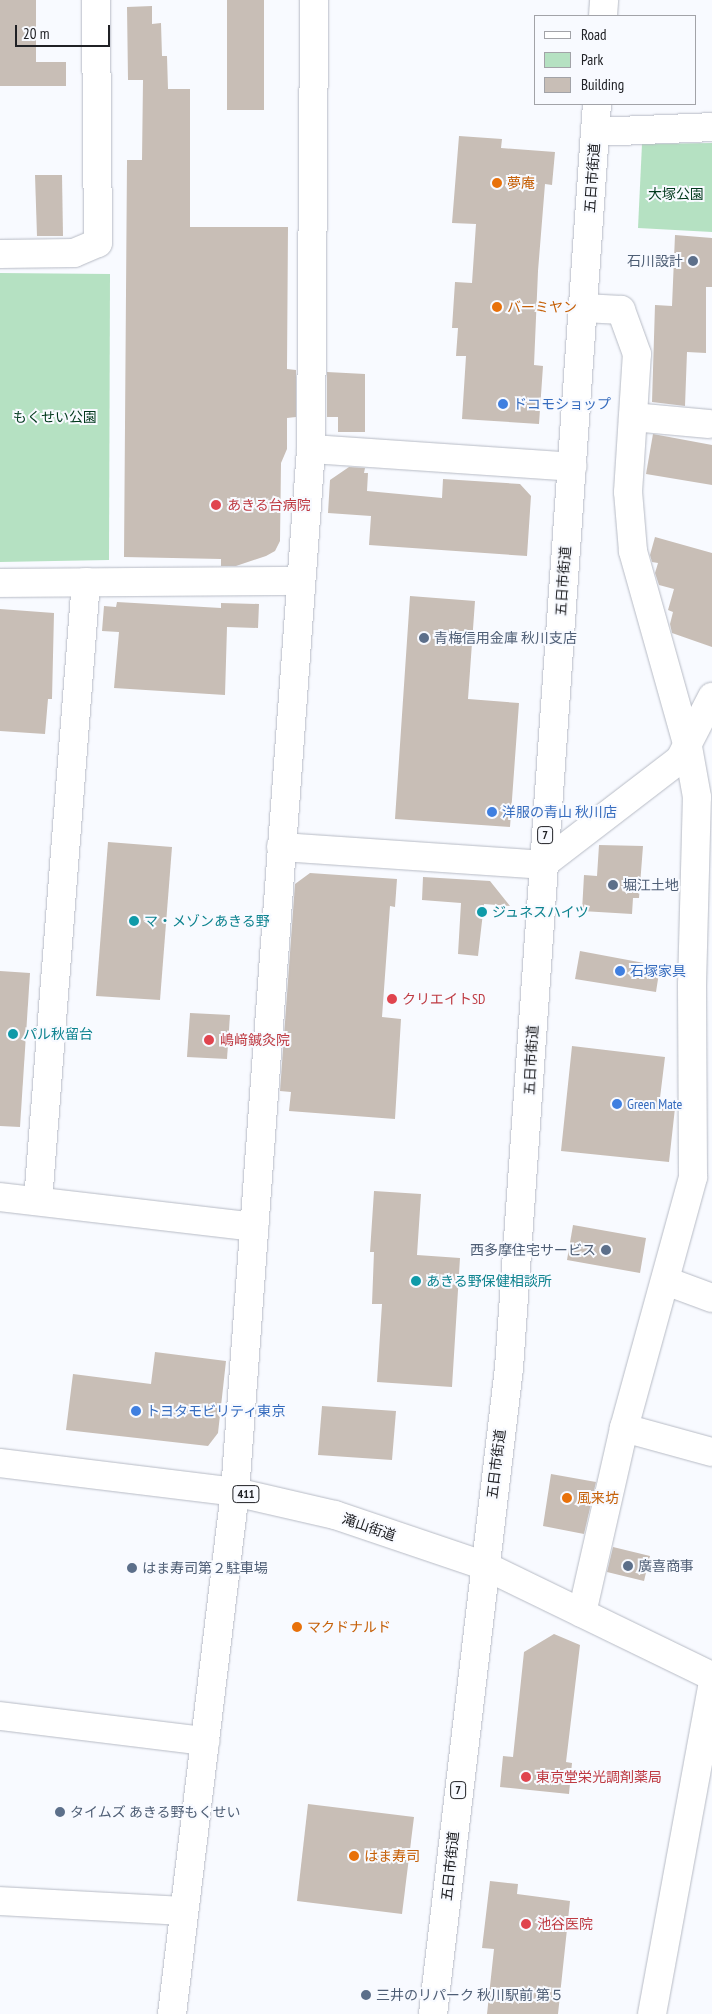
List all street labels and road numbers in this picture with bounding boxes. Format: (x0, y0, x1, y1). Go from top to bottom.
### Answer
street label: 五日市街道 (581, 142, 603, 214)
street label: 五日市街道 (552, 545, 574, 617)
road number: 7 (536, 826, 554, 844)
street label: 五日市街道 (521, 1025, 541, 1095)
street label: 五日市街道 (483, 1428, 509, 1500)
road number: 411 (232, 1485, 260, 1504)
street label: 滝山街道 (340, 1510, 398, 1544)
road number: 7 (449, 1780, 467, 1800)
street label: 五日市街道 (438, 1830, 462, 1902)

